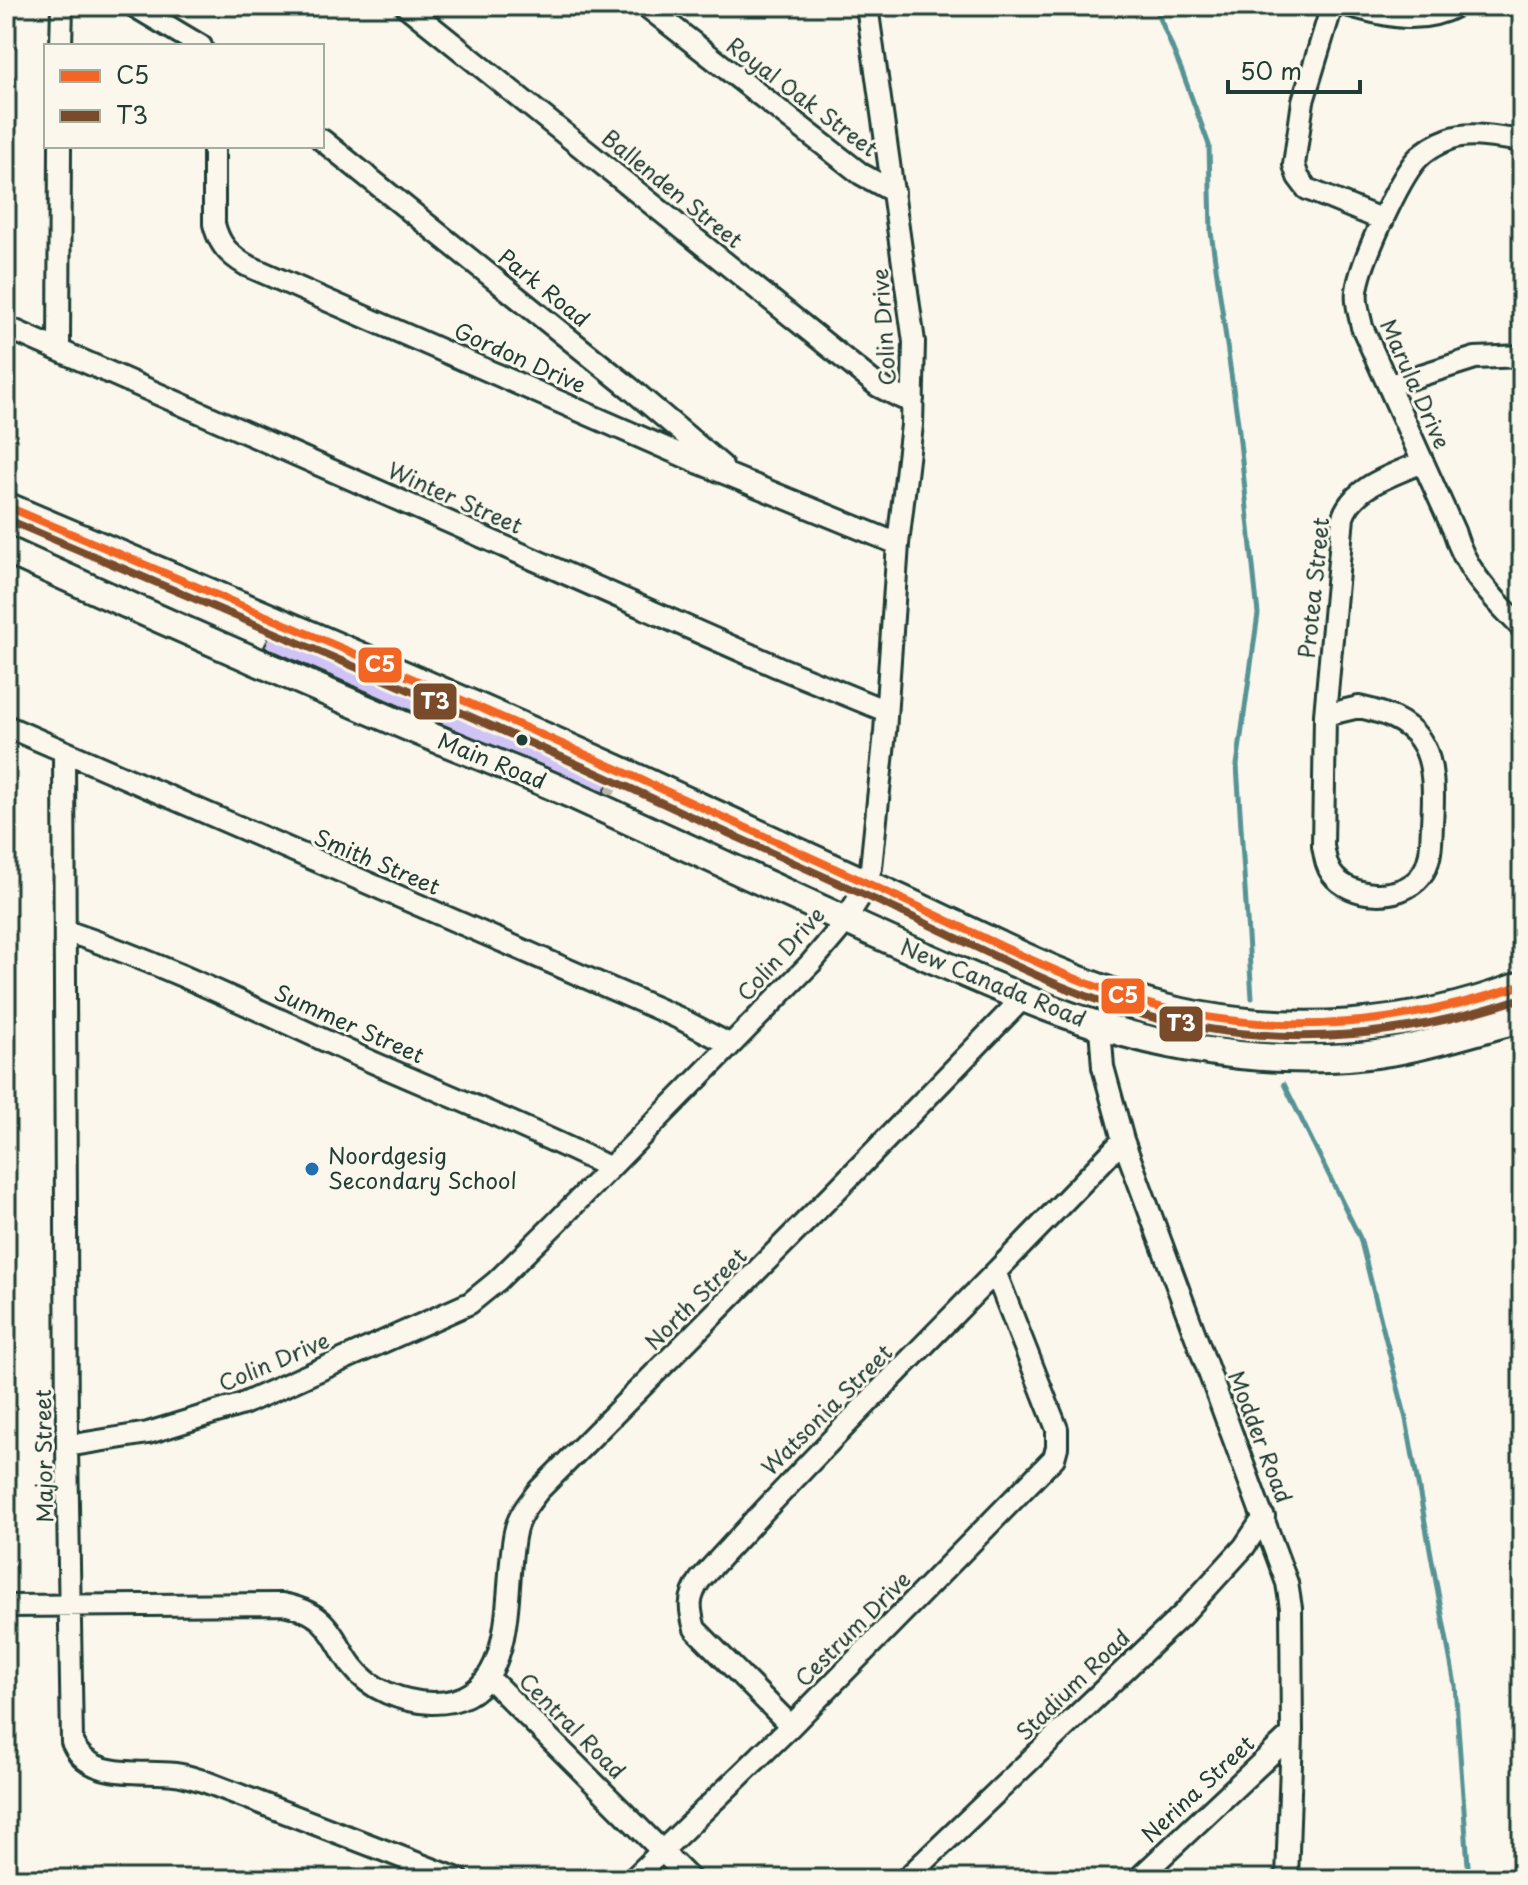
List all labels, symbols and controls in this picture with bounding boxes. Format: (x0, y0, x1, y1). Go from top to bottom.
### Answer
street label: Royal Oak Street (720, 28, 885, 164)
legend (44, 44, 324, 148)
scale bar (1228, 44, 1360, 94)
text: 50 m (1240, 52, 1302, 88)
text: C5 (116, 56, 149, 92)
text: T3 (116, 96, 148, 132)
street label: Ballenden Street (595, 121, 751, 255)
street label: Park Road (492, 240, 598, 334)
street label: Colin Drive (862, 267, 903, 387)
street label: Gordon Drive (449, 313, 592, 400)
street label: Marula Drive (1373, 313, 1460, 454)
street label: Winter Street (383, 452, 528, 541)
street label: Protea Street (1289, 516, 1336, 660)
line badge: C5 (357, 646, 403, 684)
text: C5 (365, 646, 395, 679)
line badge: T3 (412, 682, 458, 721)
text: T3 (420, 683, 450, 716)
street label: Main Road (433, 723, 552, 796)
unlabelled marker (514, 732, 530, 748)
street label: Smith Street (309, 819, 446, 902)
street label: Colin Drive (728, 898, 831, 1008)
street label: New Canada Road (896, 929, 1092, 1034)
street label: Summer Street (269, 975, 430, 1071)
line badge: C5 (1100, 977, 1146, 1015)
text: C5 (1108, 977, 1138, 1010)
line badge: T3 (1158, 1005, 1204, 1043)
text: T3 (1166, 1005, 1196, 1038)
place label: Noordgesig Secondary School (328, 1138, 517, 1196)
marker: Noordgesig Secondary School (303, 1160, 321, 1178)
street label: North Street (636, 1239, 754, 1357)
street label: Colin Drive (213, 1323, 334, 1399)
street label: Watsonia Street (753, 1336, 899, 1482)
street label: Modder Road (1221, 1365, 1302, 1507)
street label: Major Street (25, 1389, 60, 1523)
street label: Cestrum Drive (787, 1563, 917, 1693)
street label: Stadium Road (1007, 1621, 1136, 1747)
street label: Central Road (512, 1664, 634, 1786)
street label: Nerina Street (1133, 1727, 1261, 1849)

